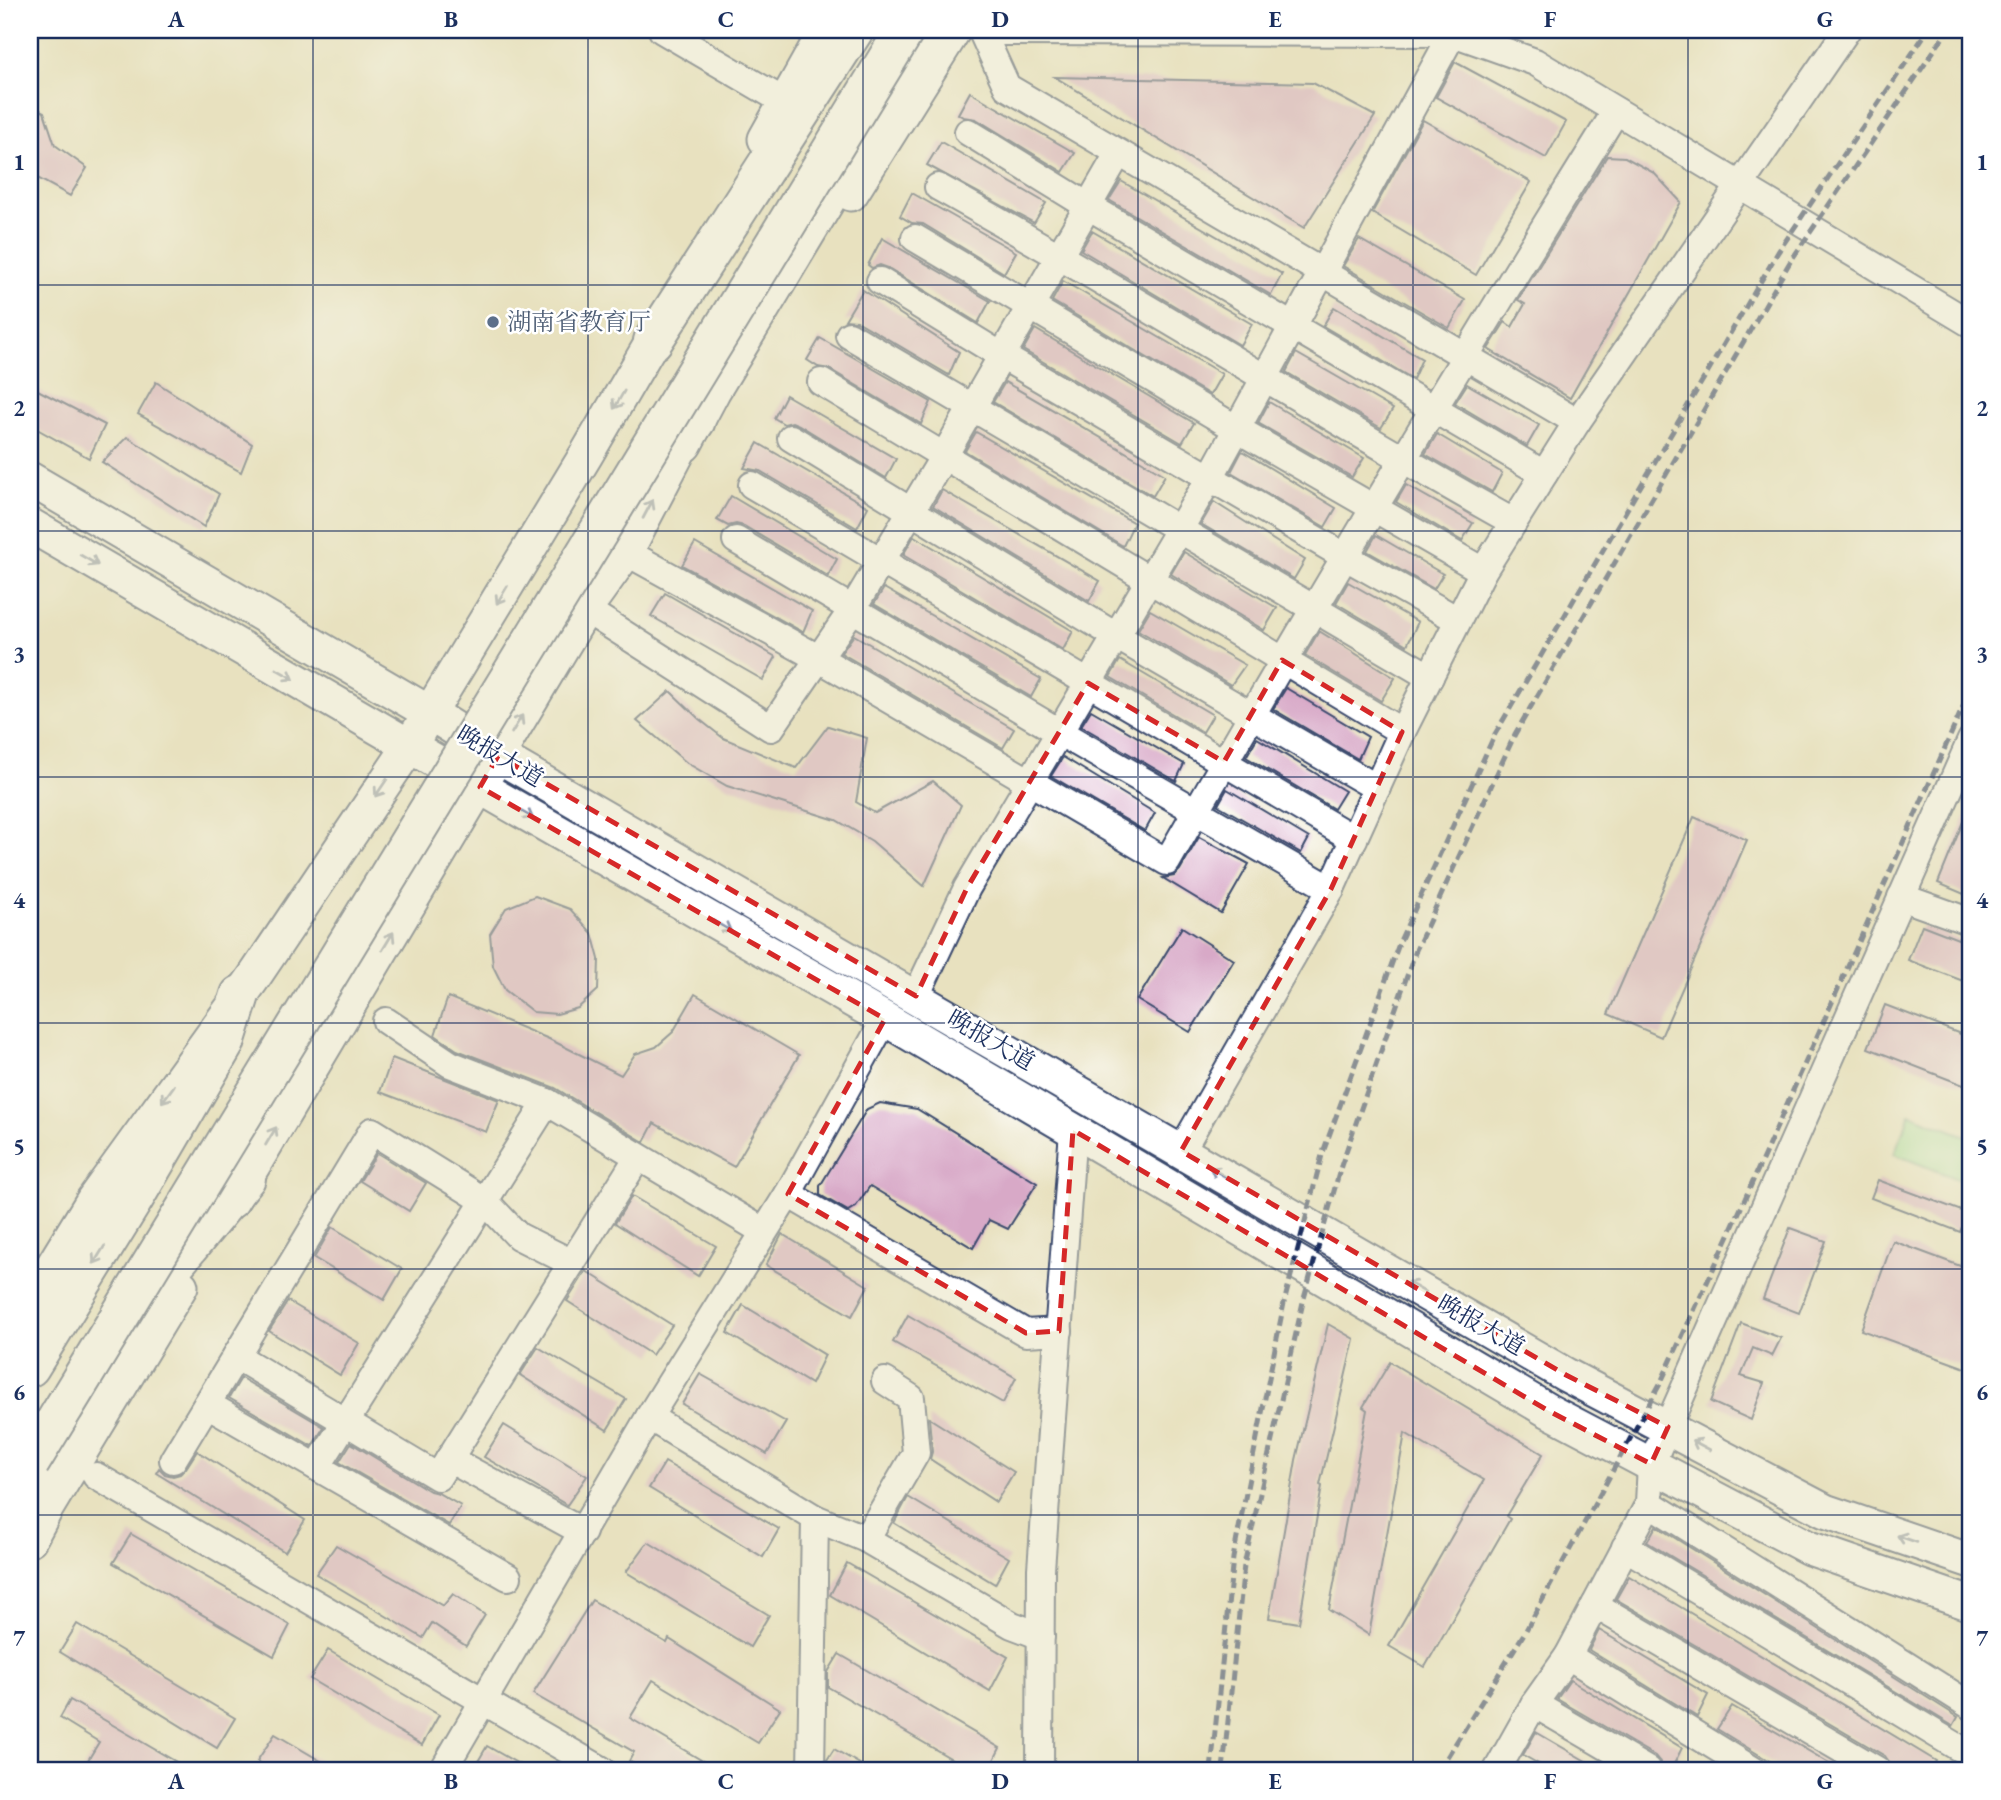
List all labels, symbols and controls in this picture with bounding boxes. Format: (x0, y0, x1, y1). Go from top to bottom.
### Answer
text: A (167, 4, 185, 34)
text: B (444, 4, 458, 34)
text: C (718, 4, 734, 34)
text: D (991, 4, 1009, 34)
text: E (1268, 4, 1282, 34)
text: F (1544, 4, 1557, 34)
text: G (1817, 4, 1833, 34)
text: 1 (13, 147, 25, 177)
text: 1 (1976, 147, 1988, 177)
place label: 湖南省教育厅 (507, 306, 651, 337)
marker: 湖南省教育厅 (485, 314, 501, 330)
one-way arrow (612, 389, 626, 409)
text: 2 (13, 393, 25, 423)
text: 2 (1976, 393, 1988, 423)
one-way arrow (642, 499, 655, 520)
one-way arrow (78, 553, 98, 567)
one-way arrow (494, 584, 508, 604)
text: 3 (13, 639, 25, 669)
text: 3 (1976, 639, 1988, 669)
one-way arrow (275, 668, 295, 682)
one-way arrow (510, 715, 524, 735)
street label: 晚报大道 (451, 718, 549, 794)
one-way arrow (374, 777, 388, 797)
one-way arrow (514, 806, 534, 820)
text: 4 (13, 885, 26, 915)
text: 4 (1976, 885, 1989, 915)
one-way arrow (711, 920, 732, 933)
one-way arrow (382, 931, 396, 951)
street label: 晚报大道 (942, 1002, 1041, 1077)
one-way arrow (161, 1085, 176, 1104)
one-way arrow (265, 1126, 279, 1146)
text: 5 (13, 1131, 25, 1161)
text: 5 (1976, 1131, 1988, 1161)
one-way arrow (1209, 1166, 1230, 1179)
one-way arrow (92, 1245, 107, 1264)
one-way arrow (1406, 1280, 1426, 1294)
street label: 晚报大道 (1432, 1287, 1531, 1362)
text: 6 (13, 1377, 25, 1407)
text: 6 (1976, 1377, 1988, 1407)
one-way arrow (1691, 1437, 1711, 1451)
one-way arrow (1896, 1532, 1918, 1544)
text: 7 (13, 1623, 26, 1653)
text: 7 (1976, 1623, 1989, 1653)
text: A (167, 1766, 185, 1796)
text: B (444, 1766, 458, 1796)
text: C (718, 1766, 734, 1796)
text: D (991, 1766, 1009, 1796)
text: E (1268, 1766, 1282, 1796)
text: F (1544, 1766, 1557, 1796)
text: G (1817, 1766, 1833, 1796)

